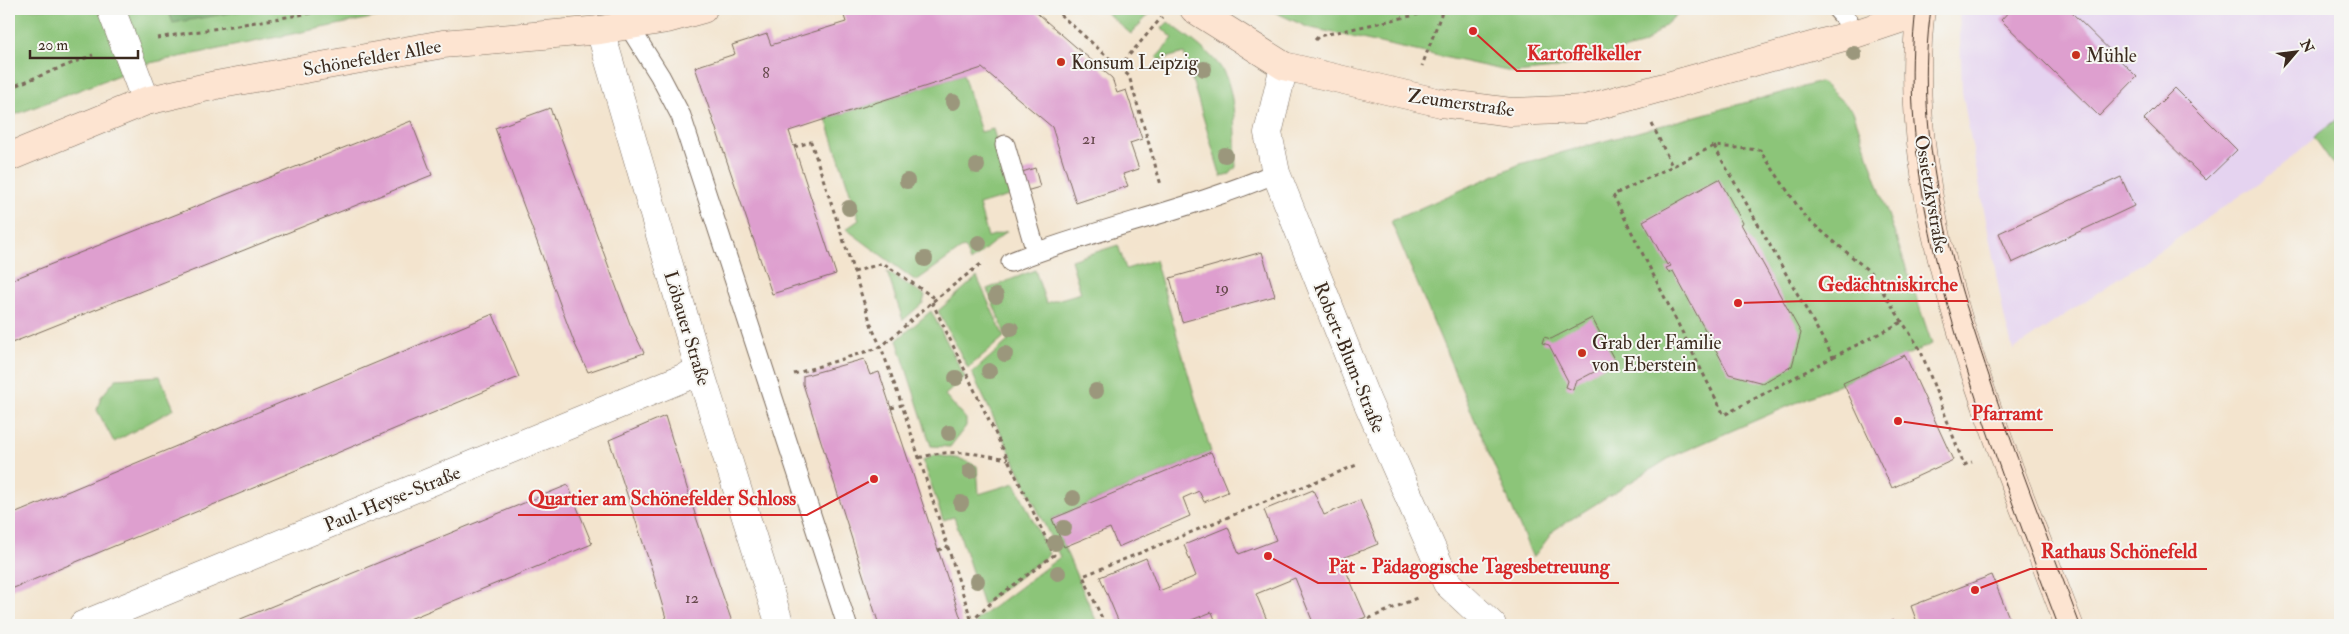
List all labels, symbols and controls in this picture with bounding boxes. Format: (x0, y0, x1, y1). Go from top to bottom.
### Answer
scale bar (30, 28, 138, 60)
north arrow (2272, 28, 2322, 78)
street label: Schönefelder Allee (301, 34, 443, 82)
text: 20 m (38, 36, 68, 55)
callout: Kartoffelkeller (1517, 36, 1651, 71)
text: N (2296, 36, 2318, 56)
text: Kartoffelkeller (1527, 41, 1642, 66)
place label: Mühle (2086, 44, 2137, 68)
marker: Mühle (2070, 49, 2082, 61)
place label: Konsum Leipzig (1071, 51, 1199, 76)
marker: Konsum Leipzig (1055, 56, 1067, 68)
house number: 8 (762, 63, 770, 83)
street label: Zeumerstraße (1406, 84, 1516, 122)
house number: 21 (1082, 129, 1096, 149)
street label: Ossietzkystraße (1909, 133, 1953, 255)
callout: Gedächtniskirche (1808, 266, 1968, 301)
street label: Löbauer Straße (658, 268, 716, 389)
text: Gedächtniskirche (1818, 272, 1959, 297)
house number: 19 (1215, 278, 1229, 298)
street label: Robert-Blum-Straße (1308, 278, 1390, 436)
place label: Grab der Familie von Eberstein (1591, 331, 1721, 377)
marker: Grab der Familie von Eberstein (1576, 347, 1588, 359)
callout: Pfarramt (1962, 395, 2053, 430)
text: Pfarramt (1971, 401, 2043, 426)
street label: Paul-Heyse-Straße (321, 461, 464, 537)
callout: Quartier am Schönefelder Schloss (518, 480, 807, 515)
text: Quartier am Schönefelder Schloss (528, 486, 796, 511)
callout: Rathaus Schönefeld (2030, 534, 2207, 569)
text: Rathaus Schönefeld (2041, 539, 2198, 564)
callout: Pät - Pädagogische Tagesbetreuung (1318, 548, 1619, 583)
text: Pät - Pädagogische Tagesbetreuung (1328, 554, 1611, 580)
house number: 12 (685, 588, 699, 608)

